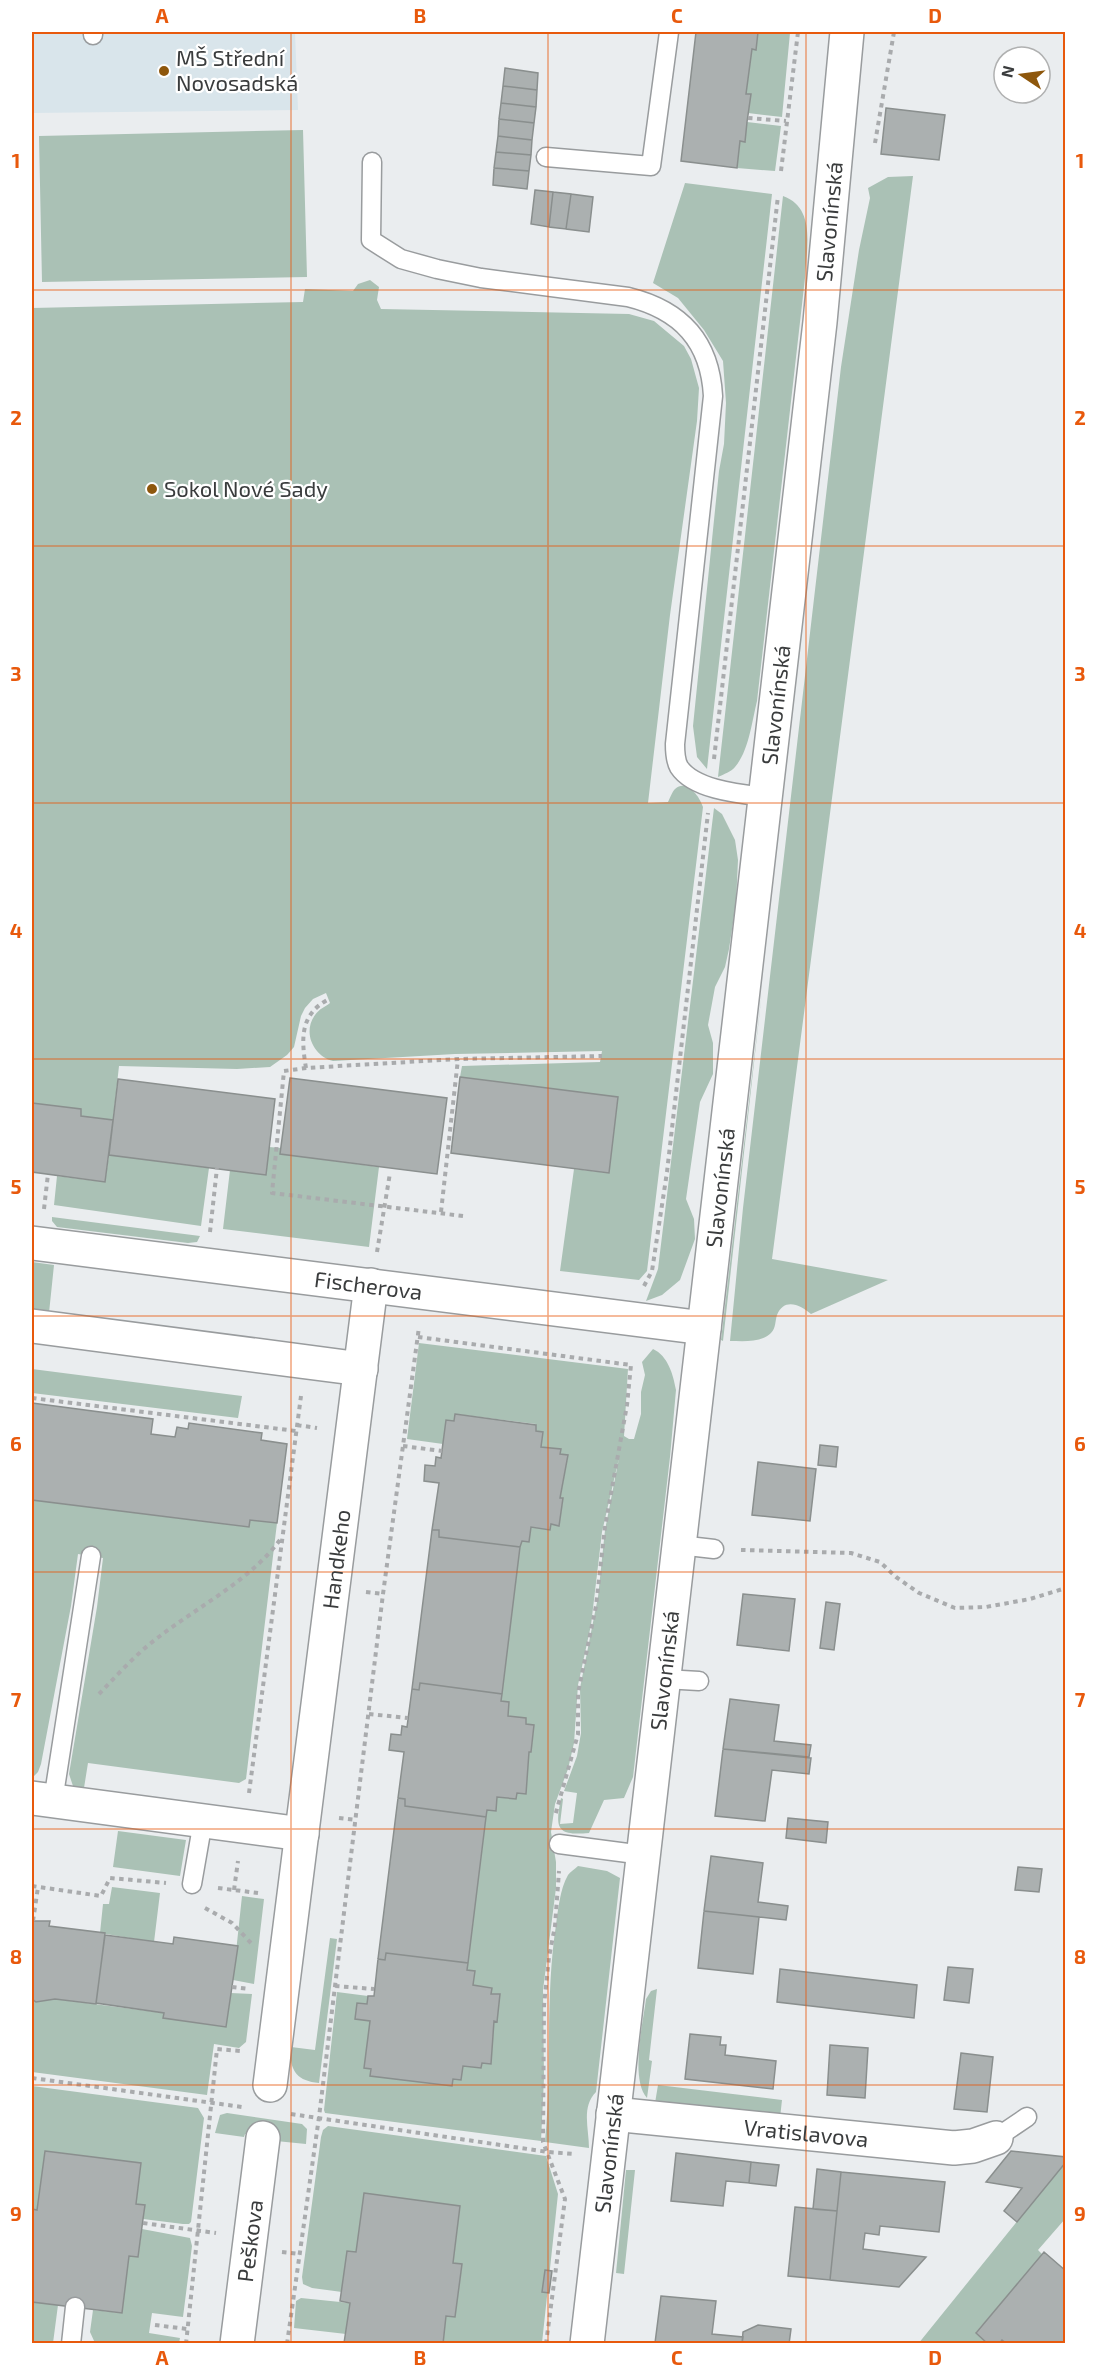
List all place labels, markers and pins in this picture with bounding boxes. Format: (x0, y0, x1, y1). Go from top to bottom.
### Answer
place label: MŠ Střední Novosadská (176, 44, 298, 95)
marker: MŠ Střední Novosadská (157, 64, 171, 78)
place label: Sokol Nové Sady (164, 475, 328, 501)
marker: Sokol Nové Sady (145, 482, 159, 496)

